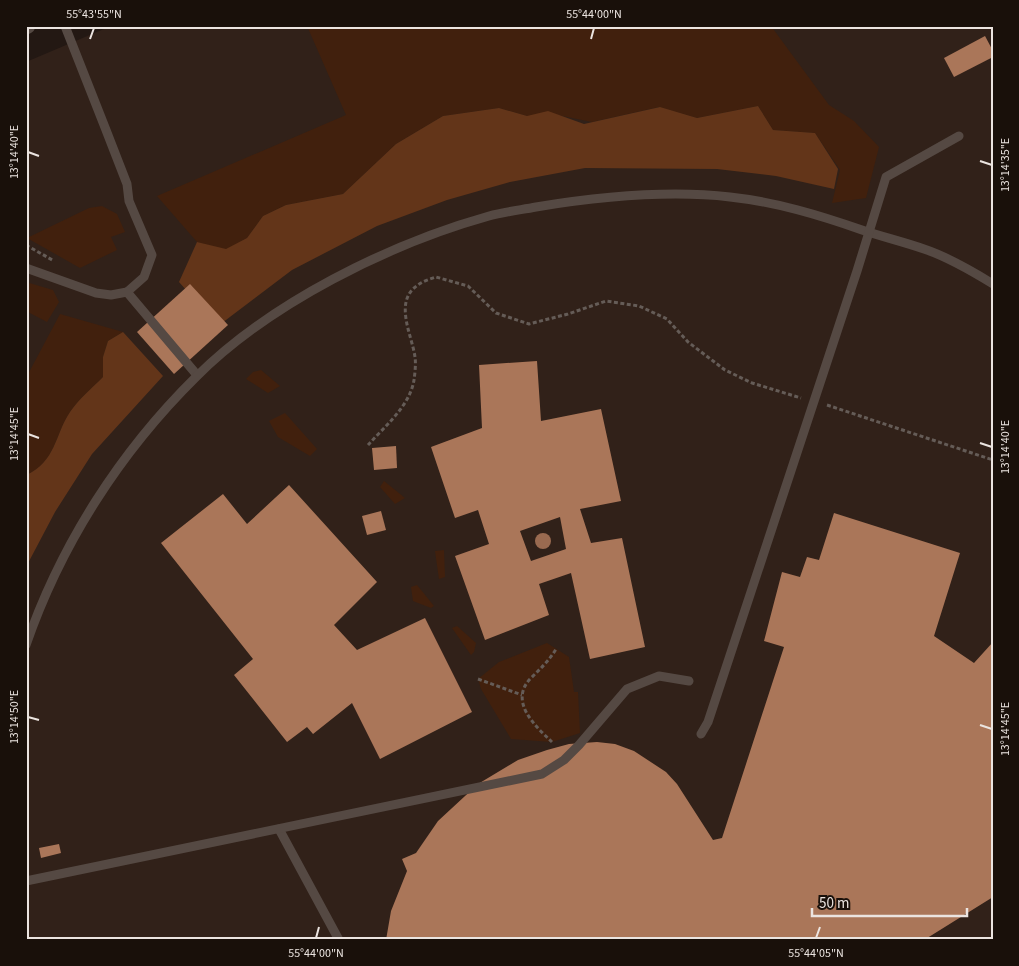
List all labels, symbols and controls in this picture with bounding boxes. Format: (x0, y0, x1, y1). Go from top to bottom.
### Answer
text: 55°43'55"N (66, 6, 122, 23)
text: 55°44'00"N (566, 6, 622, 23)
text: 13°14'40"E (6, 125, 23, 179)
text: 13°14'35"E (997, 138, 1014, 192)
text: 13°14'45"E (6, 407, 23, 461)
text: 13°14'40"E (997, 420, 1014, 474)
text: 13°14'50"E (6, 690, 23, 744)
text: 13°14'45"E (997, 702, 1014, 756)
scale bar (812, 886, 966, 918)
text: 50 m (819, 893, 849, 914)
text: 55°44'00"N (288, 945, 344, 962)
text: 55°44'05"N (788, 945, 844, 962)

